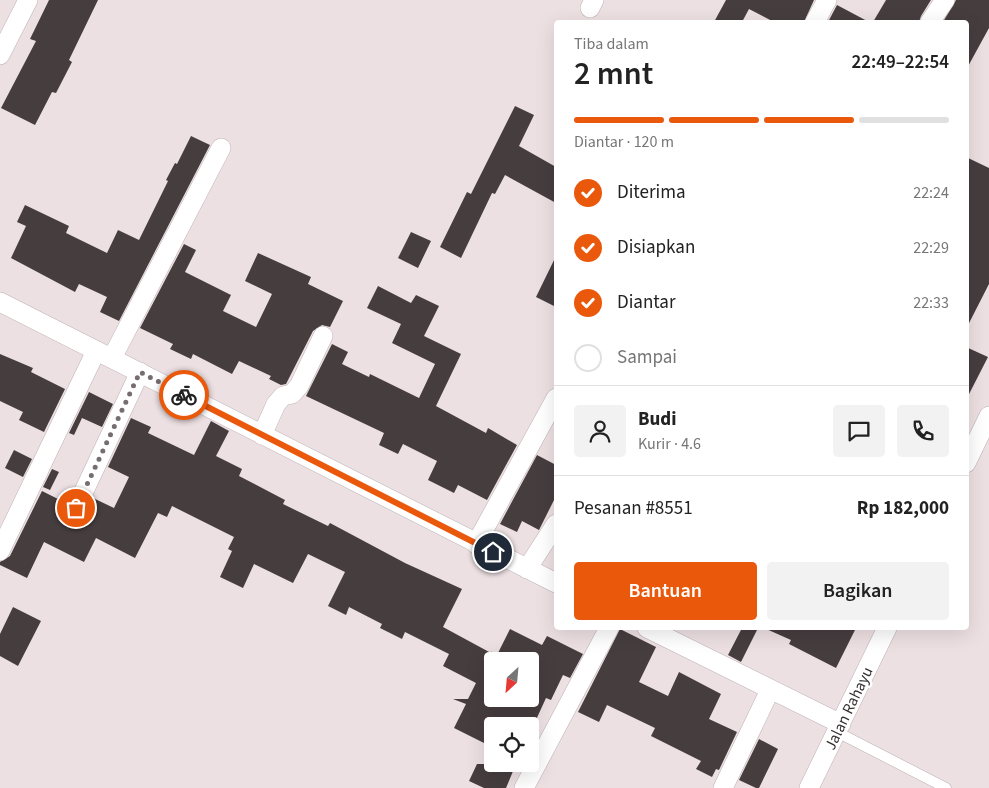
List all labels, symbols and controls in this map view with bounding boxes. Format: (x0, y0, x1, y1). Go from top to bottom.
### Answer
text: Tiba dalam (574, 33, 649, 55)
text: 22:49–22:54 (851, 49, 949, 76)
text: 2 mnt (574, 51, 653, 97)
text: Diantar · 120 m (574, 131, 674, 153)
icon: check (574, 179, 602, 207)
text: Diterima (617, 179, 686, 206)
text: 22:24 (913, 182, 949, 204)
icon: check (574, 234, 602, 262)
text: Disiapkan (617, 234, 695, 261)
text: 22:29 (913, 237, 949, 259)
icon: check (574, 289, 602, 317)
text: Diantar (617, 289, 676, 316)
text: 22:33 (913, 292, 949, 314)
text: Sampai (617, 344, 677, 371)
courier (159, 370, 209, 420)
icon: bike (170, 381, 198, 409)
button: person (574, 405, 626, 457)
button: chat (833, 405, 885, 457)
button: phone (897, 405, 949, 457)
text: Budi (638, 406, 676, 433)
text: Kurir · 4.6 (638, 433, 701, 455)
pin (55, 487, 97, 529)
icon: bag (62, 494, 90, 522)
text: Pesanan #8551 (574, 495, 693, 522)
text: Rp 182,000 (857, 495, 949, 522)
pin (472, 531, 514, 573)
icon: home (479, 538, 507, 566)
button: Bantuan (574, 562, 757, 620)
button: Bagikan (767, 562, 949, 620)
north arrow (484, 652, 539, 708)
map controls (484, 652, 539, 772)
street label: Jalan Rahayu (819, 663, 878, 754)
button: locate (484, 717, 539, 772)

